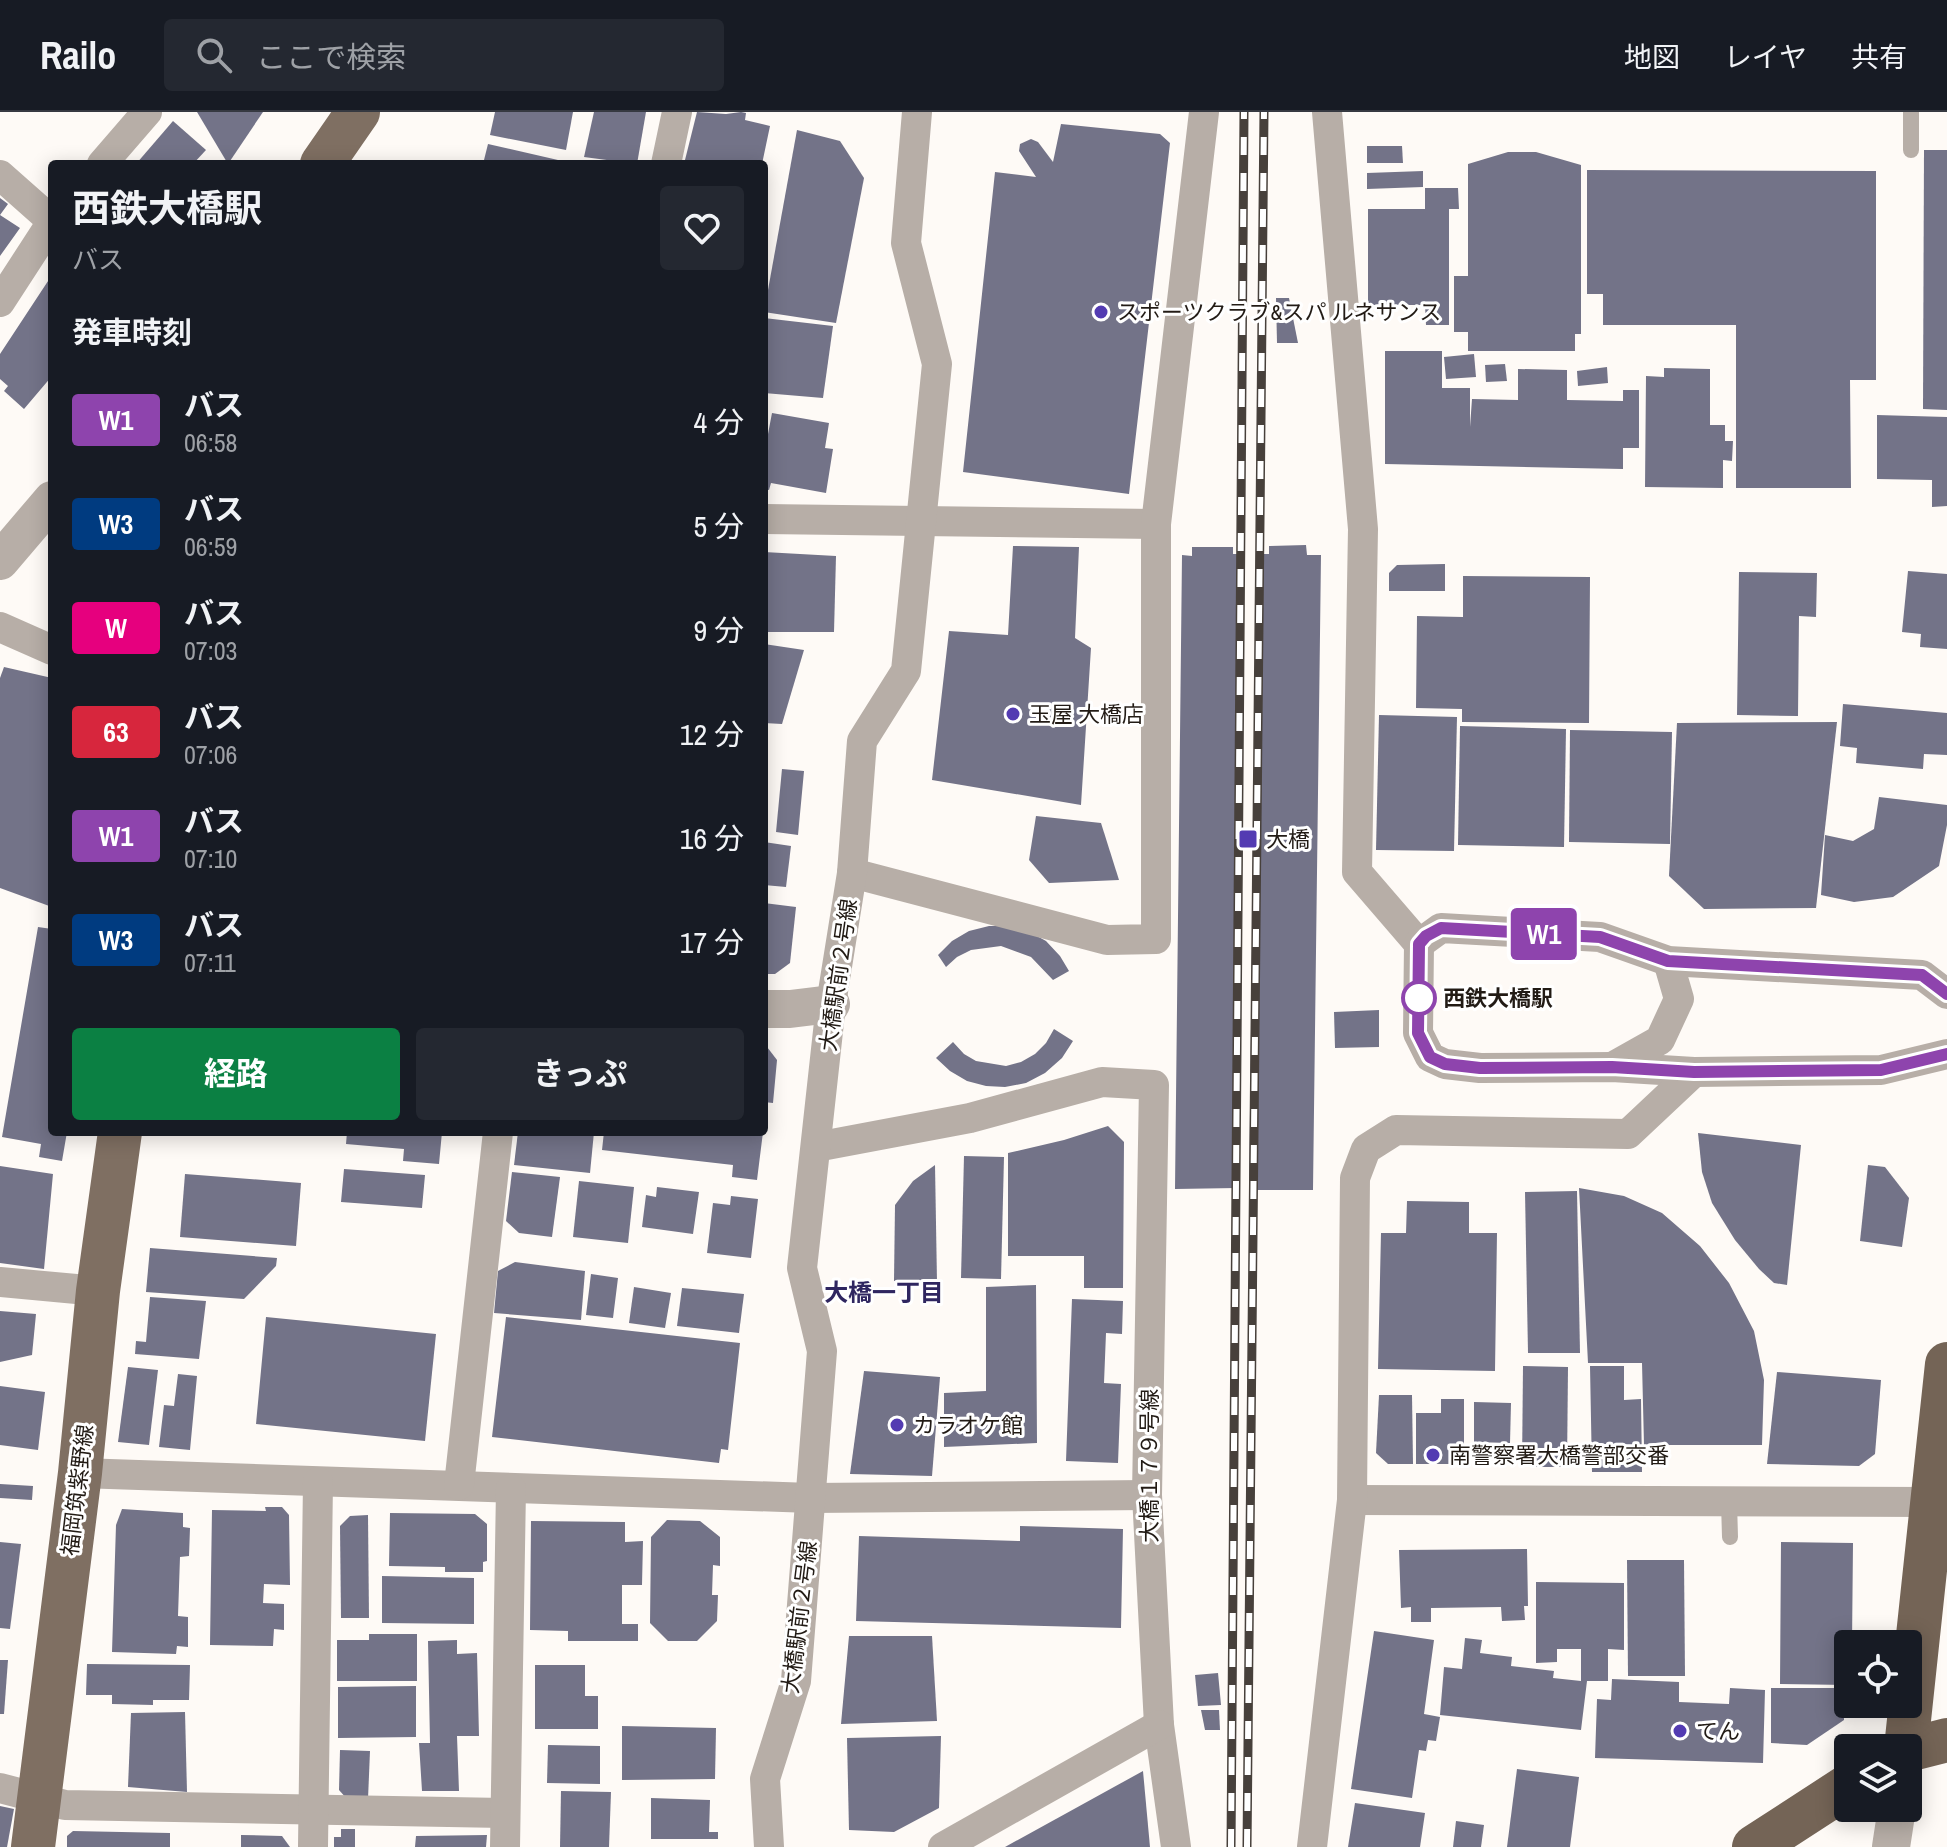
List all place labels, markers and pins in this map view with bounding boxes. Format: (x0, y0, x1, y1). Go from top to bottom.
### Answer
place label: スポーツクラブ&スパ ルネサンス (1117, 297, 1441, 327)
marker: スポーツクラブ&スパ ルネサンス (1092, 303, 1110, 321)
place label: 玉屋 大橋店 (1029, 699, 1144, 729)
marker: 玉屋 大橋店 (1004, 705, 1022, 723)
place label: 大橋 (1266, 824, 1310, 854)
marker: 大橋 (1237, 828, 1259, 850)
marker: 西鉄大橋駅 (1402, 981, 1436, 1015)
place label: 西鉄大橋駅 (1443, 983, 1553, 1013)
place label: カラオケ館 (913, 1410, 1023, 1440)
marker: カラオケ館 (888, 1416, 906, 1434)
place label: 南警察署大橋警部交番 (1449, 1440, 1669, 1470)
marker: 南警察署大橋警部交番 (1424, 1446, 1442, 1464)
place label: てん (1696, 1716, 1740, 1746)
marker: てん (1671, 1722, 1689, 1740)

